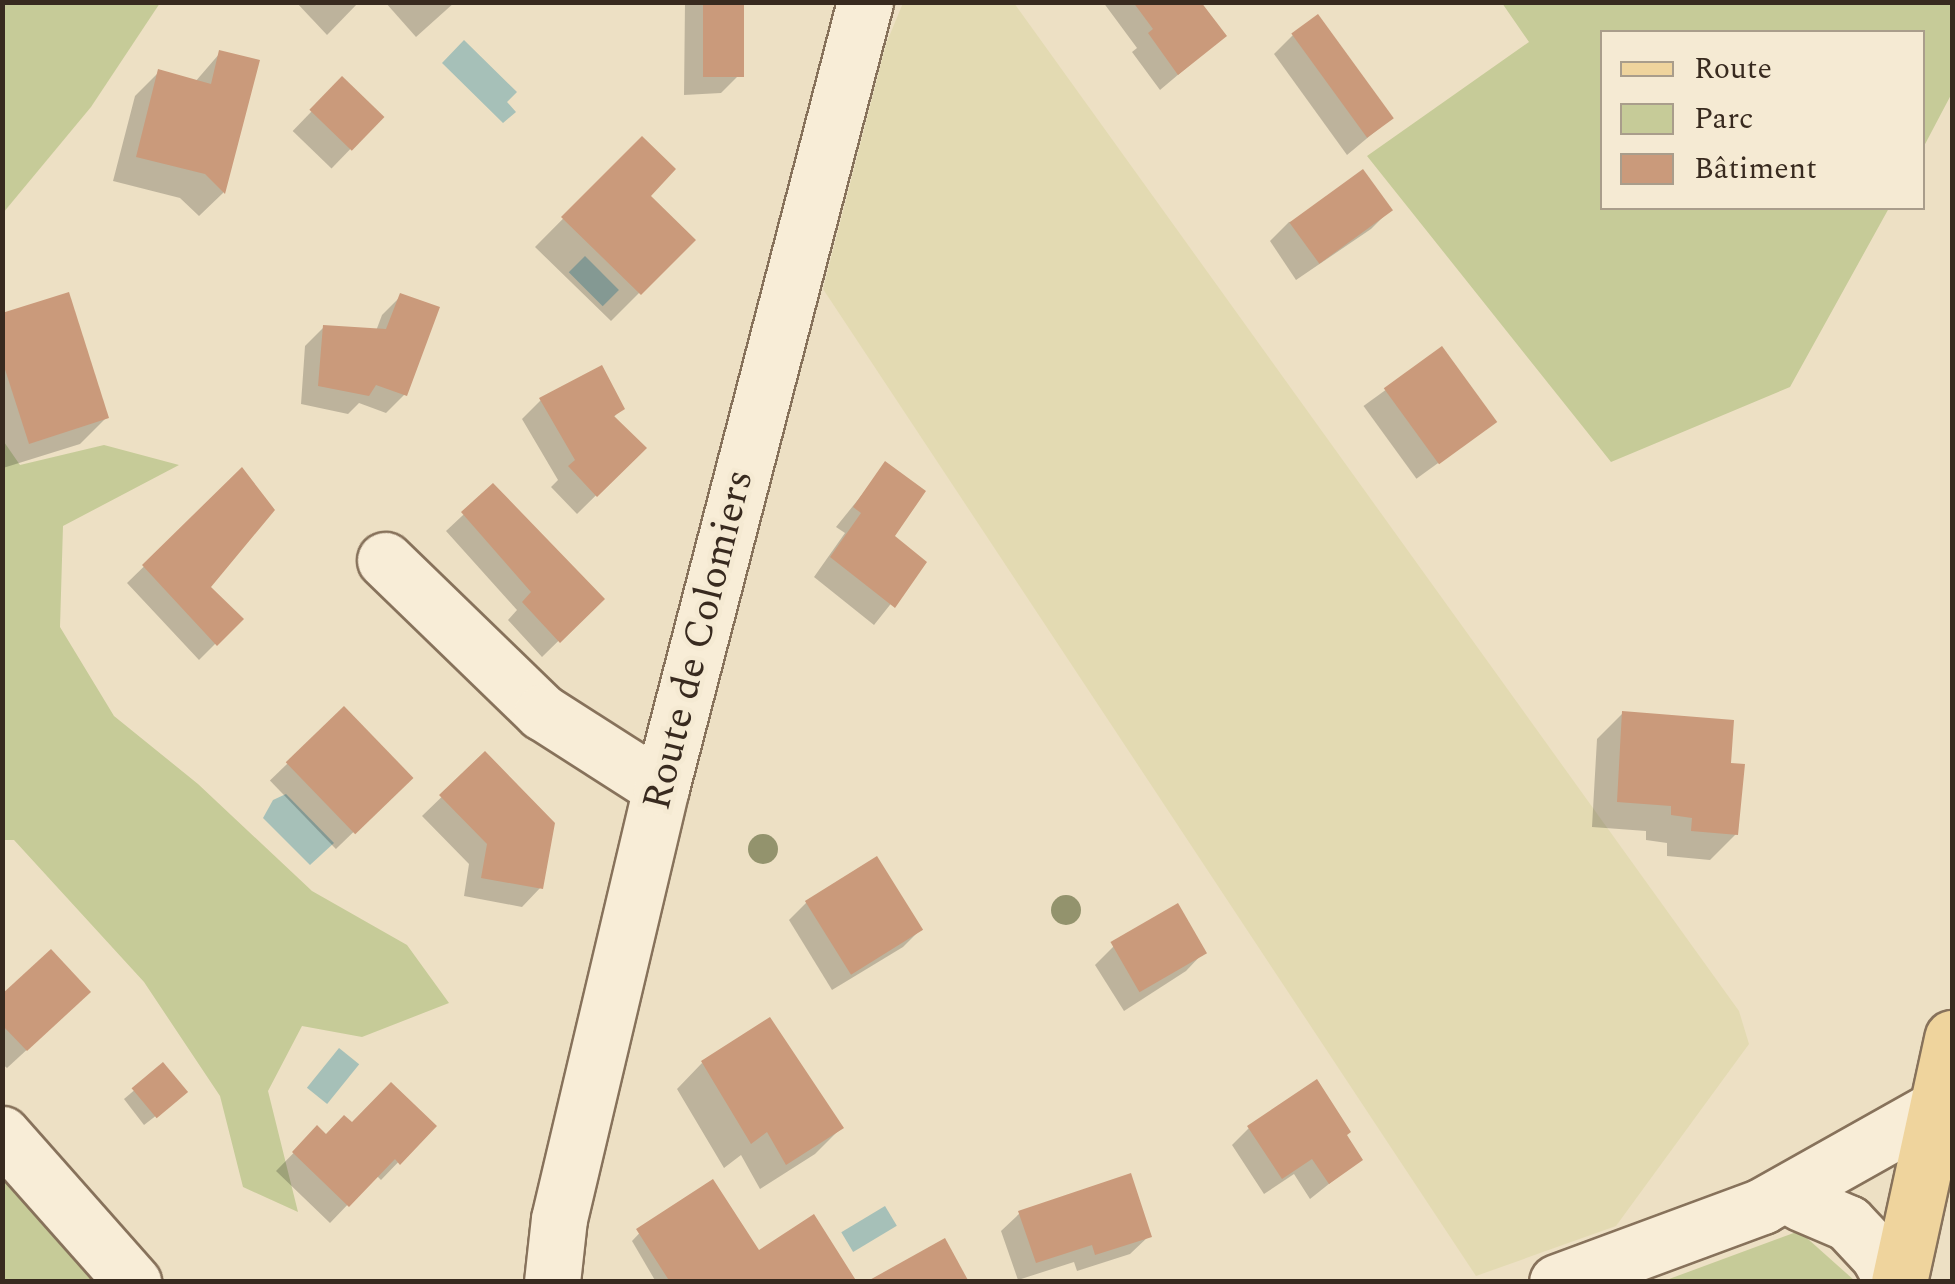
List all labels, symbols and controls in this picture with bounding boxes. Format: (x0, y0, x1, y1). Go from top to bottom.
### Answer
legend (1600, 30, 1925, 210)
text: Route (1694, 46, 1772, 92)
text: Parc (1694, 96, 1754, 142)
text: Bâtiment (1694, 146, 1817, 192)
street label: Route de Colomiers (634, 465, 764, 815)

